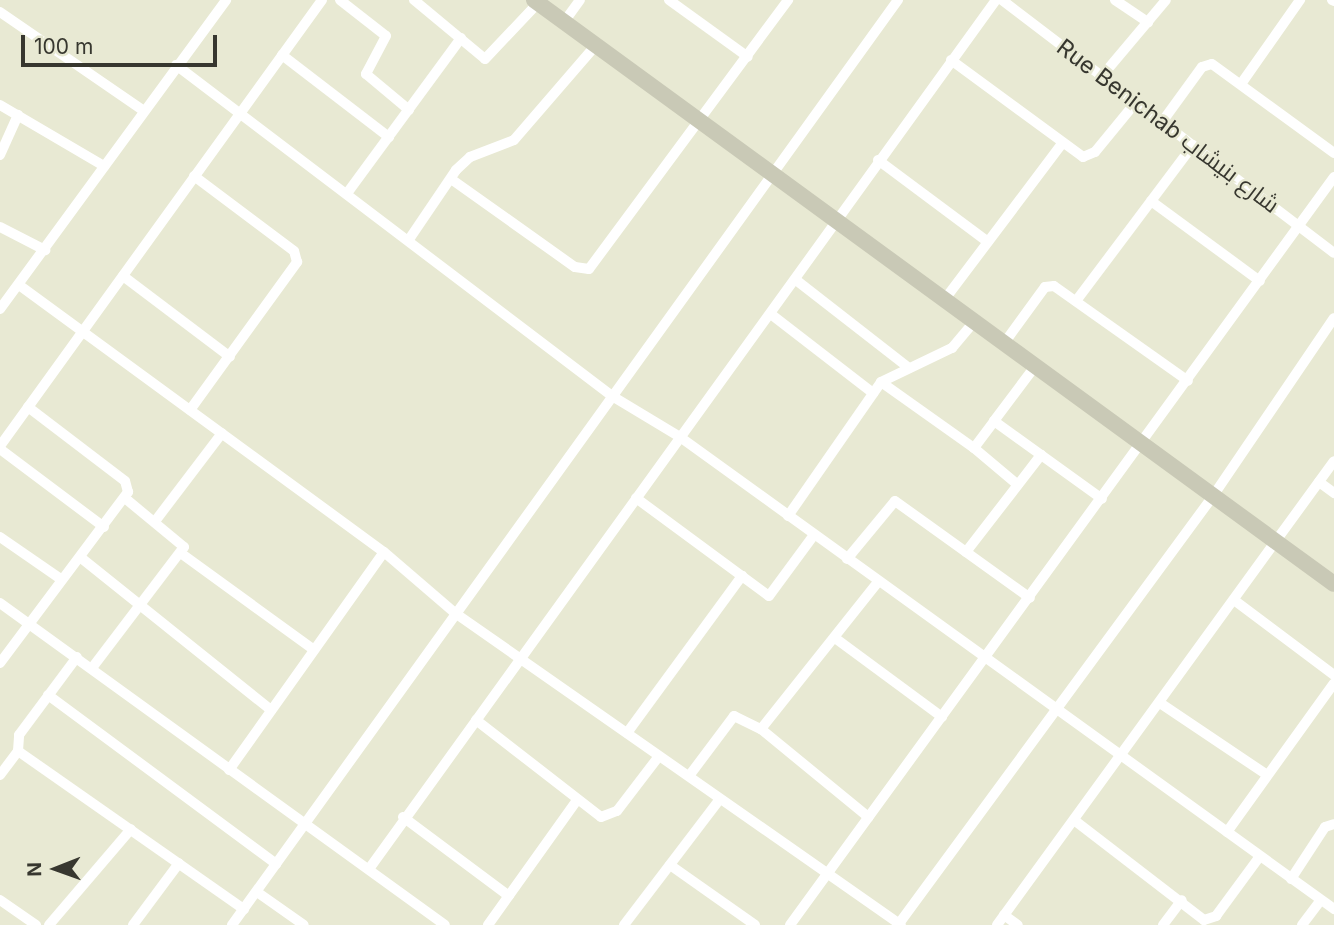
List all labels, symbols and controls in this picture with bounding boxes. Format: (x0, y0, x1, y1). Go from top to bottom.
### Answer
scale bar (24, 21, 220, 65)
street label: Rue Benichab شارع بنيشاب (1051, 33, 1285, 219)
text: 100 m (34, 34, 93, 59)
north arrow (21, 834, 91, 904)
text: N (23, 862, 46, 877)

